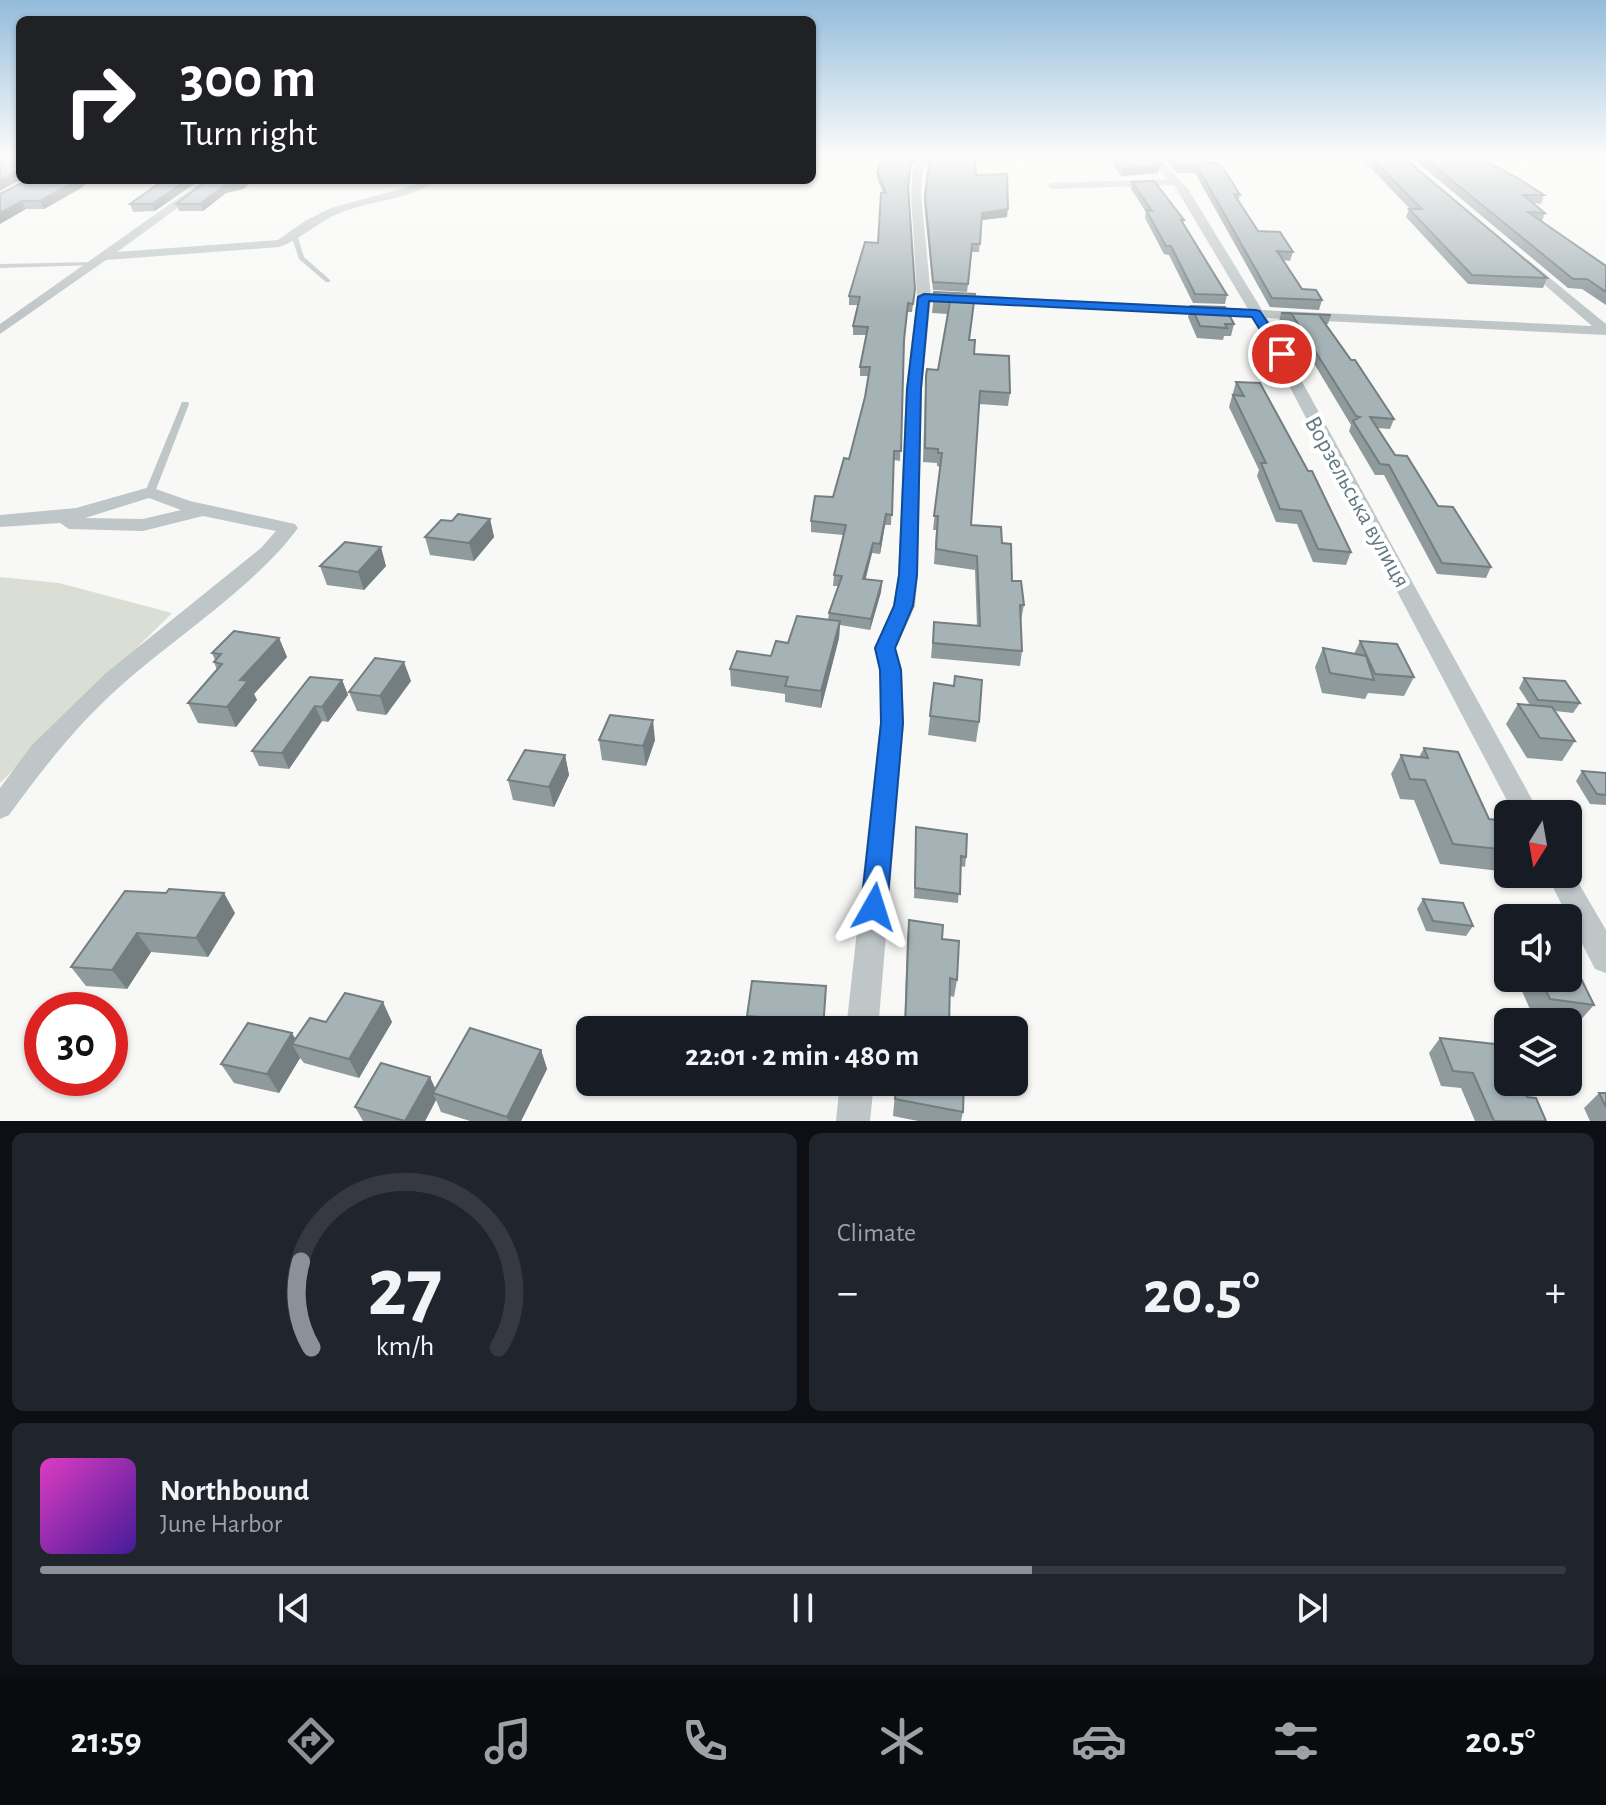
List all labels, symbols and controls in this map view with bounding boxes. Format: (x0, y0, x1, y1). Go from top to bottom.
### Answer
icon: right (48, 48, 152, 152)
text: 300 m (180, 51, 316, 107)
text: Turn right (180, 116, 317, 152)
pin (1248, 320, 1316, 388)
icon: arrive (1260, 332, 1304, 376)
street label: Ворзельська вулиця (1300, 412, 1414, 592)
north arrow (1494, 800, 1582, 888)
map controls (1494, 800, 1582, 1096)
position arrow (832, 865, 916, 949)
button: sound (1494, 904, 1582, 992)
speed limit sign: 30 (24, 992, 128, 1096)
button: layers (1494, 1008, 1582, 1096)
text: 22:01 · 2 min · 480 m (685, 1041, 919, 1071)
text: Climate (837, 1220, 916, 1246)
text: 27 (367, 1247, 442, 1331)
text: 20.5° (1143, 1264, 1260, 1324)
text: − (837, 1271, 858, 1315)
text: + (1545, 1271, 1566, 1315)
text: km/h (375, 1332, 434, 1361)
text: Northbound (160, 1476, 309, 1506)
text: June Harbor (160, 1511, 282, 1537)
icon: previous (272, 1586, 316, 1630)
icon: pause (781, 1586, 825, 1630)
icon: next (1290, 1586, 1334, 1630)
icon: directions (283, 1713, 339, 1769)
icon: music (480, 1713, 536, 1769)
icon: phone (677, 1713, 733, 1769)
icon: climate (874, 1713, 930, 1769)
icon: car (1071, 1713, 1127, 1769)
icon: filters (1268, 1713, 1324, 1769)
text: 21:59 (71, 1723, 142, 1759)
text: 20.5° (1465, 1723, 1535, 1759)

